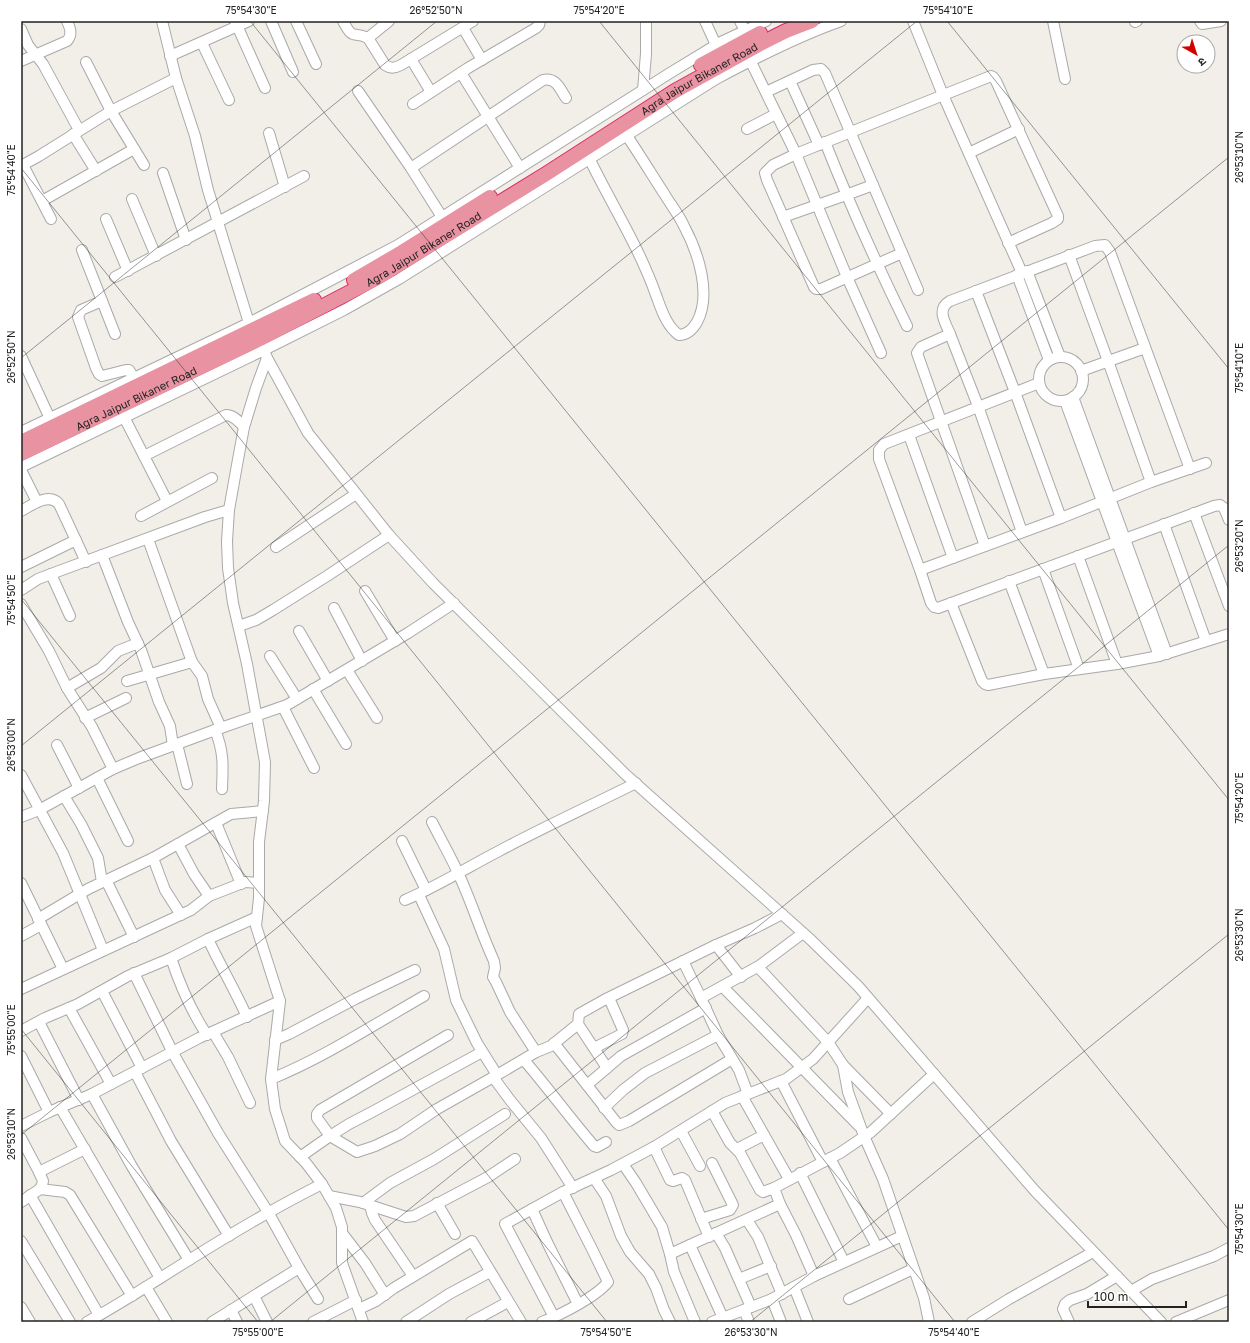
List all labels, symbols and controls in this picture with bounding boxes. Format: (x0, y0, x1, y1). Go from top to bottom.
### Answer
text: 75°54'30"E (225, 4, 277, 16)
text: 26°52'50"N (409, 4, 463, 16)
text: 75°54'20"E (573, 4, 625, 16)
text: 75°54'10"E (923, 4, 973, 16)
north arrow (1176, 34, 1216, 74)
street label: Agra Jaipur Bikaner Road (638, 40, 760, 117)
text: उ (1196, 55, 1209, 70)
text: 26°53'10"N (1233, 131, 1245, 183)
text: 75°54'40"E (5, 144, 17, 196)
street label: Agra Jaipur Bikaner Road (364, 209, 483, 289)
text: 26°52'50"N (5, 330, 17, 384)
text: 75°54'10"E (1233, 343, 1245, 393)
street label: Agra Jaipur Bikaner Road (73, 363, 199, 433)
text: 26°53'20"N (1233, 519, 1245, 573)
text: 75°54'50"E (5, 574, 17, 626)
text: 26°53'00"N (5, 718, 17, 772)
text: 75°54'20"E (1233, 772, 1245, 824)
text: 26°53'30"N (1233, 908, 1245, 962)
text: 75°55'00"E (5, 1004, 17, 1056)
text: 26°53'10"N (5, 1108, 17, 1160)
text: 75°54'30"E (1233, 1203, 1245, 1255)
scale bar (1088, 1283, 1186, 1309)
text: 100 m (1094, 1289, 1128, 1304)
text: 75°55'00"E (232, 1326, 284, 1338)
text: 75°54'50"E (580, 1326, 632, 1338)
text: 26°53'30"N (724, 1326, 778, 1338)
text: 75°54'40"E (928, 1326, 980, 1338)

